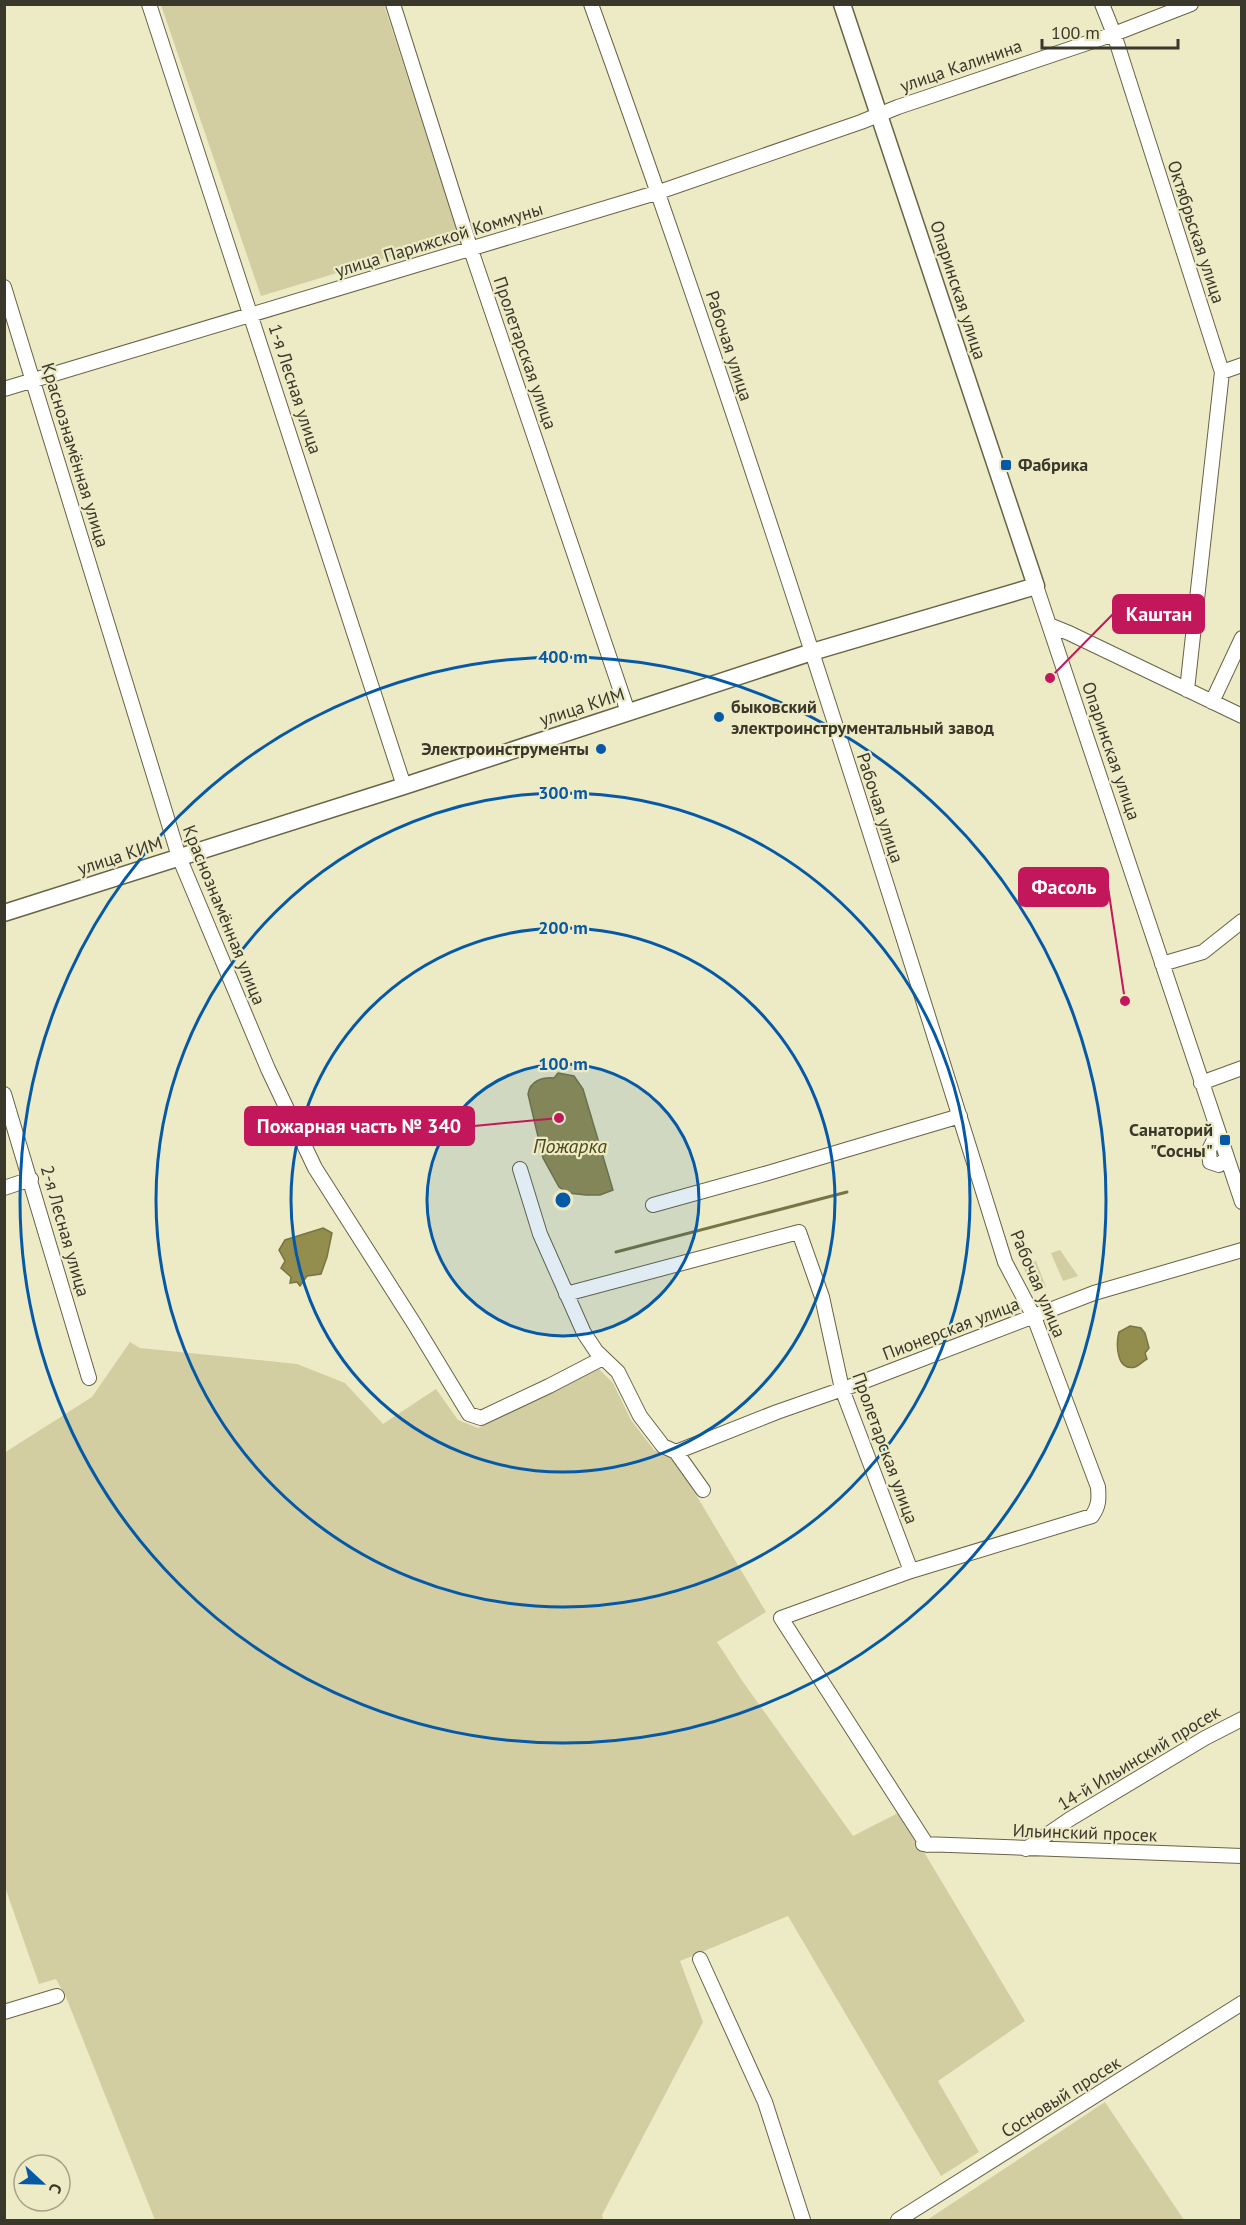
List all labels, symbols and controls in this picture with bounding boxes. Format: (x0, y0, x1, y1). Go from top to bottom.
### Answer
scale bar (1042, 12, 1178, 50)
text: 100 m (1051, 21, 1100, 44)
street label: улица Калинина (897, 34, 1025, 97)
street label: Октябрьская улица (1163, 157, 1230, 306)
street label: улица Парижской Коммуны (332, 197, 546, 282)
street label: Опаринская улица (925, 217, 992, 362)
street label: Пролетарская улица (489, 273, 562, 432)
street label: Рабочая улица (701, 288, 758, 404)
street label: 1-я Лесная улица (264, 321, 327, 457)
street label: Краснознамённая улица (36, 360, 115, 550)
place label: Фабрика (1018, 453, 1088, 476)
marker: Фабрика (999, 458, 1013, 472)
callout: Каштан (1113, 595, 1204, 633)
text: Каштан (1126, 601, 1192, 627)
text: 400 m (538, 645, 588, 668)
street label: Опаринская улица (1077, 679, 1146, 823)
street label: улица КИМ (536, 682, 627, 731)
place label: быковский электроинструментальный завод (731, 695, 994, 739)
marker: быковский электроинструментальный завод (712, 710, 726, 724)
place label: Электроинструменты (421, 737, 589, 760)
marker: Электроинструменты (594, 742, 608, 756)
street label: Рабочая улица (852, 750, 909, 866)
text: 300 m (538, 781, 588, 804)
street label: Краснознамённая улица (178, 821, 271, 1008)
street label: улица КИМ (74, 831, 165, 880)
callout: Фасоль (1019, 868, 1108, 906)
text: Фасоль (1031, 874, 1097, 900)
text: 200 m (538, 916, 588, 939)
text: 100 m (538, 1052, 588, 1075)
callout: Пожарная часть № 340 (245, 1107, 474, 1145)
text: Пожарная часть № 340 (257, 1113, 461, 1139)
place label: Санаторий "Сосны" (1129, 1118, 1213, 1162)
water label: Пожарка (533, 1133, 607, 1159)
marker: Санаторий "Сосны" (1218, 1133, 1232, 1147)
street label: 2-я Лесная улица (36, 1163, 95, 1299)
centre of rings (553, 1190, 573, 1210)
street label: Рабочая улица (1005, 1227, 1071, 1341)
street label: Пионерская улица (879, 1292, 1023, 1365)
street label: Пролетарская улица (847, 1369, 924, 1527)
street label: 14-й Ильинский просек (1053, 1700, 1225, 1815)
street label: Ильинский просек (1012, 1818, 1158, 1847)
street label: Сосновый просек (997, 2050, 1125, 2143)
north arrow (12, 2153, 72, 2213)
text: С (45, 2181, 67, 2197)

